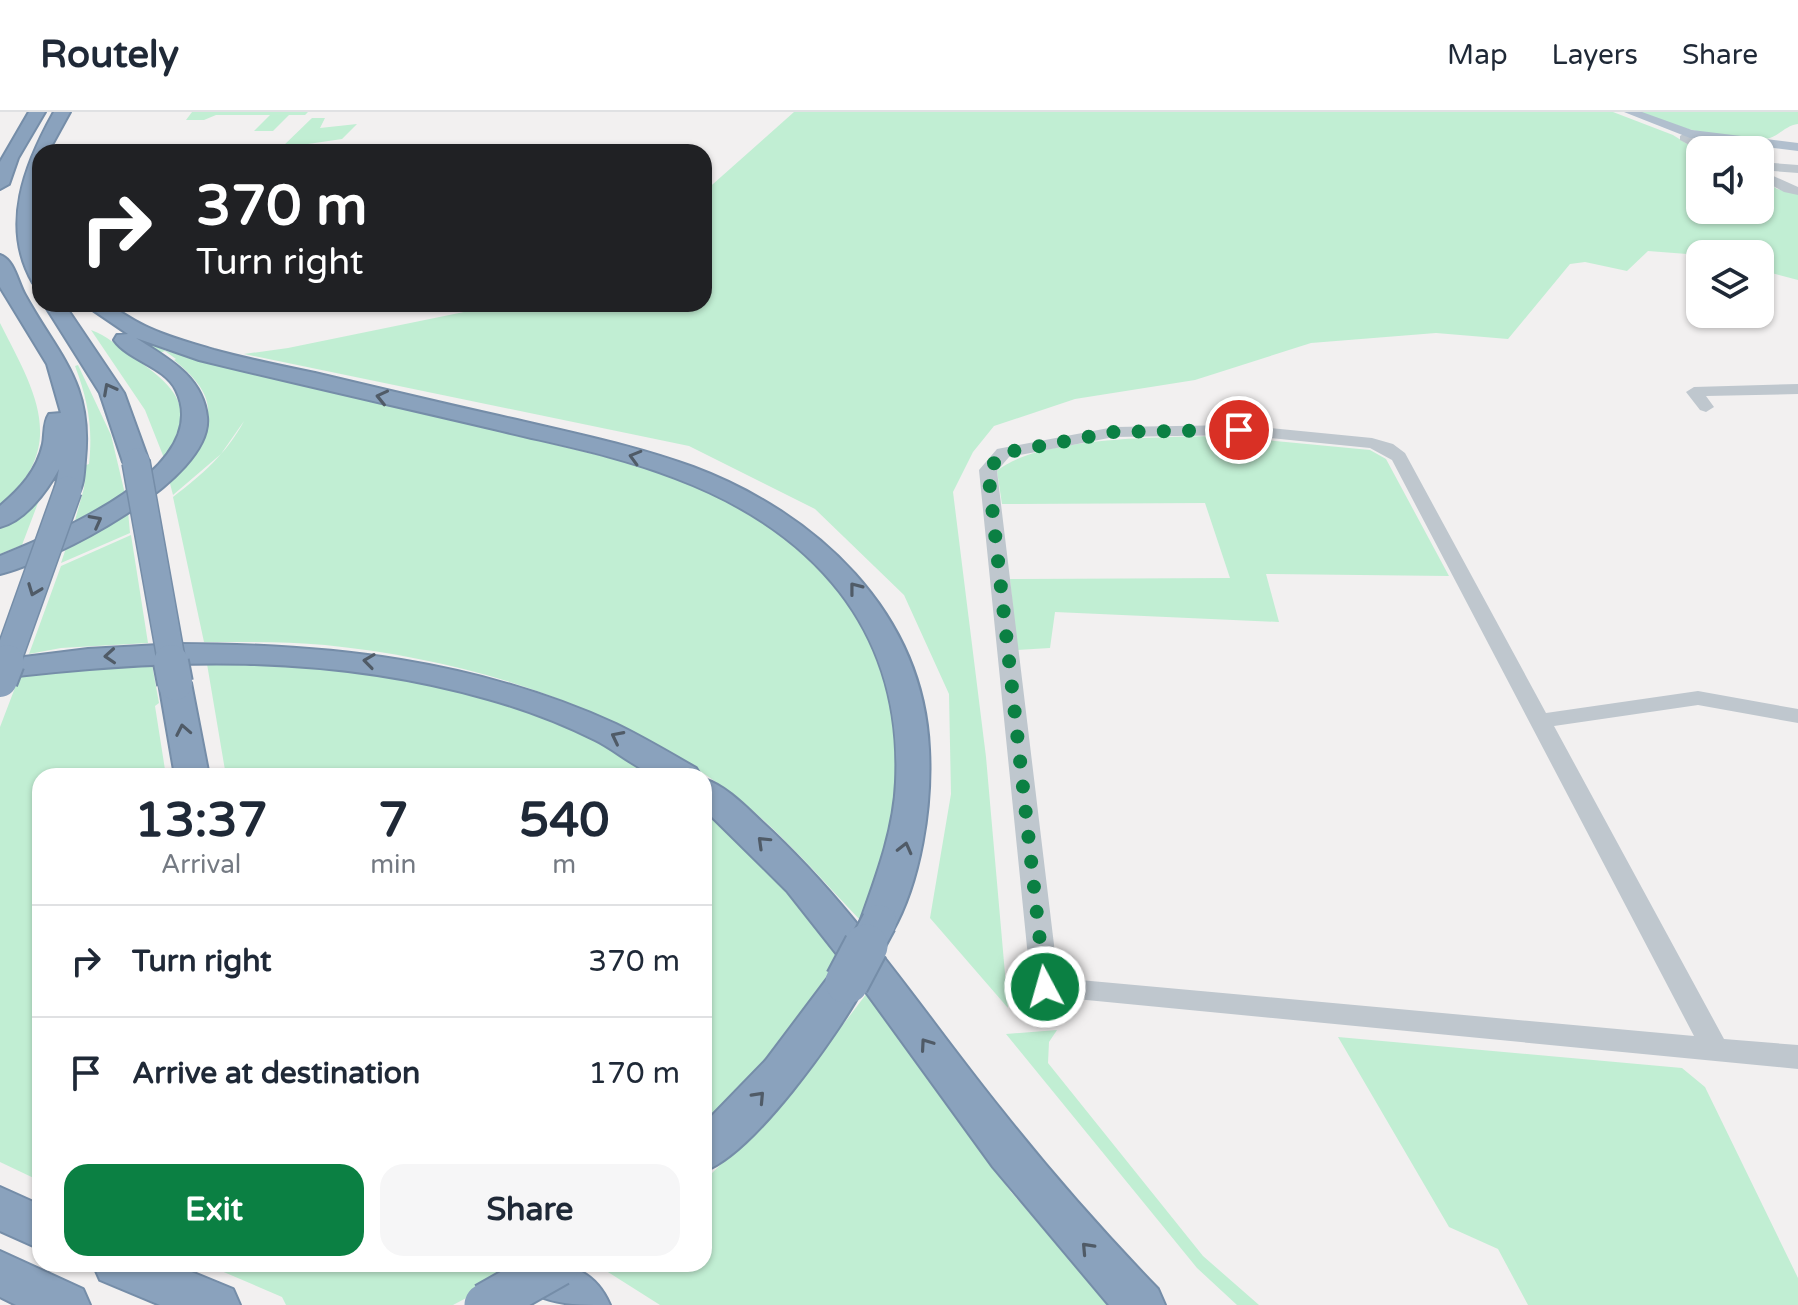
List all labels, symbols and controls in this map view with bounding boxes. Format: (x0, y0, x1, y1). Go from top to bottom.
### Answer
text: Routely (40, 32, 179, 78)
text: Map (1447, 38, 1508, 72)
text: Layers (1552, 38, 1638, 72)
text: Share (1682, 38, 1758, 72)
map controls (1686, 136, 1774, 328)
button: sound (1686, 136, 1774, 224)
text: 370 m (196, 173, 367, 240)
icon: right (64, 176, 168, 280)
button: layers (1686, 240, 1774, 328)
text: Turn right (196, 241, 363, 284)
one-way arrow (103, 383, 118, 397)
one-way arrow (376, 389, 390, 406)
pin (1205, 396, 1273, 464)
icon: arrive (1217, 408, 1261, 452)
one-way arrow (629, 449, 643, 466)
one-way arrow (87, 515, 101, 531)
one-way arrow (27, 582, 44, 596)
one-way arrow (850, 582, 864, 597)
one-way arrow (103, 647, 116, 664)
one-way arrow (362, 653, 376, 670)
one-way arrow (176, 723, 193, 736)
one-way arrow (610, 731, 625, 747)
text: 13:37 (135, 792, 268, 850)
text: 7 (378, 792, 408, 850)
text: 540 (519, 792, 609, 850)
one-way arrow (758, 837, 772, 851)
one-way arrow (895, 842, 912, 856)
text: Arrival (161, 849, 241, 880)
text: min (370, 849, 416, 880)
text: m (552, 849, 576, 880)
icon: right (64, 939, 108, 983)
text: Turn right (132, 943, 272, 980)
text: 370 m (588, 943, 680, 980)
position arrow (1003, 945, 1087, 1029)
one-way arrow (921, 1039, 936, 1053)
icon: arrive (64, 1051, 108, 1095)
text: Arrive at destination (132, 1055, 420, 1092)
text: 170 m (588, 1055, 680, 1092)
one-way arrow (750, 1091, 764, 1106)
button: Exit (64, 1164, 364, 1256)
button: Share (380, 1164, 680, 1256)
one-way arrow (1082, 1243, 1097, 1257)

